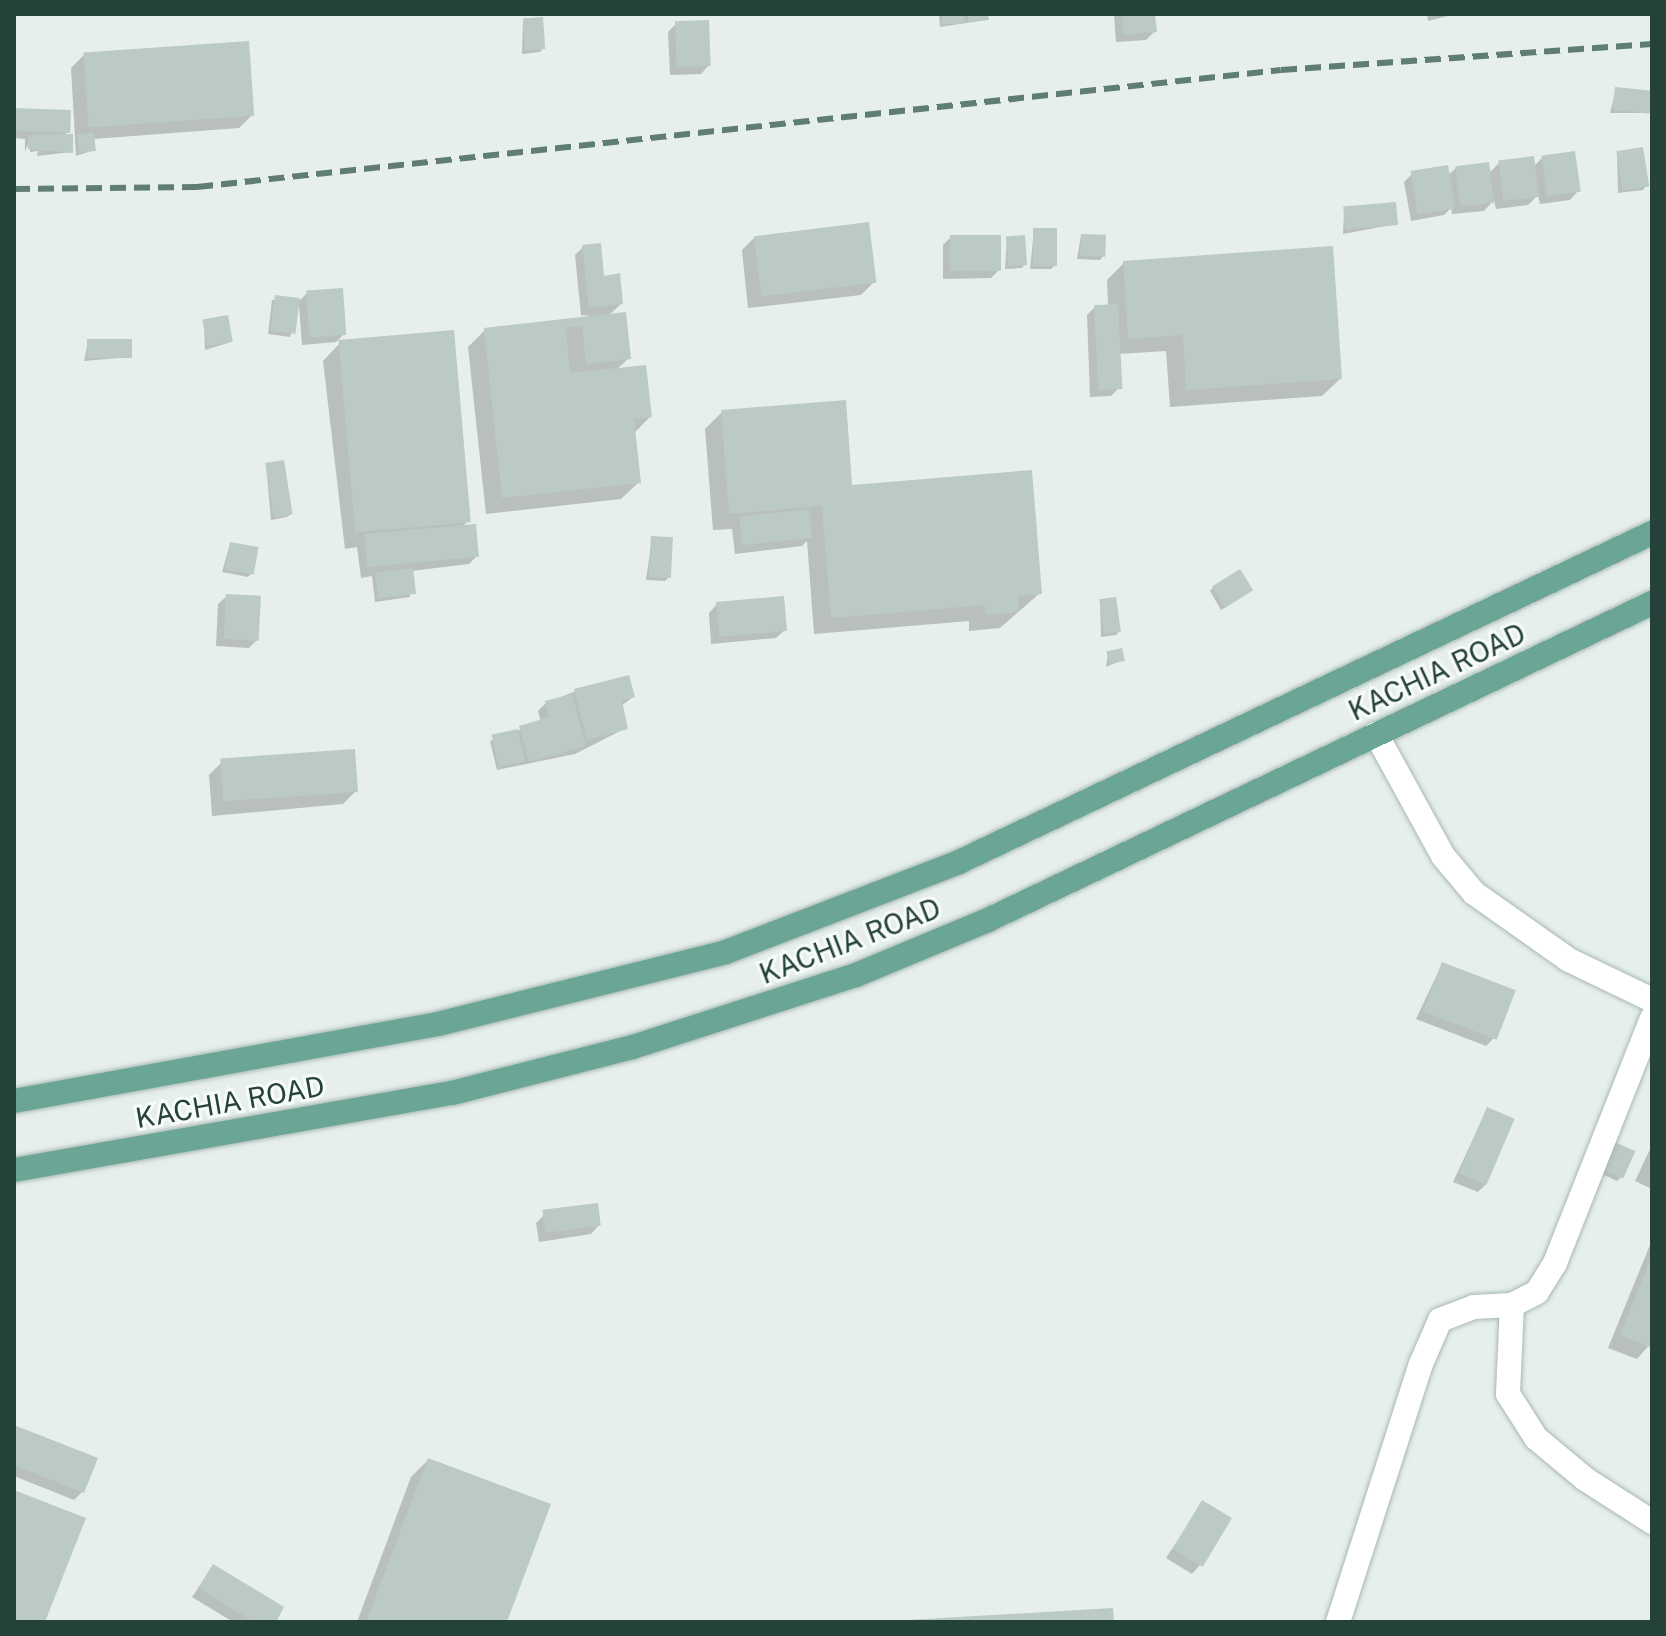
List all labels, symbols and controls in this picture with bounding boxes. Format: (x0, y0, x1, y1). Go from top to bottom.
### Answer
street label: KACHIA ROAD (1343, 616, 1531, 728)
street label: KACHIA ROAD (755, 891, 945, 991)
street label: KACHIA ROAD (133, 1069, 327, 1135)

